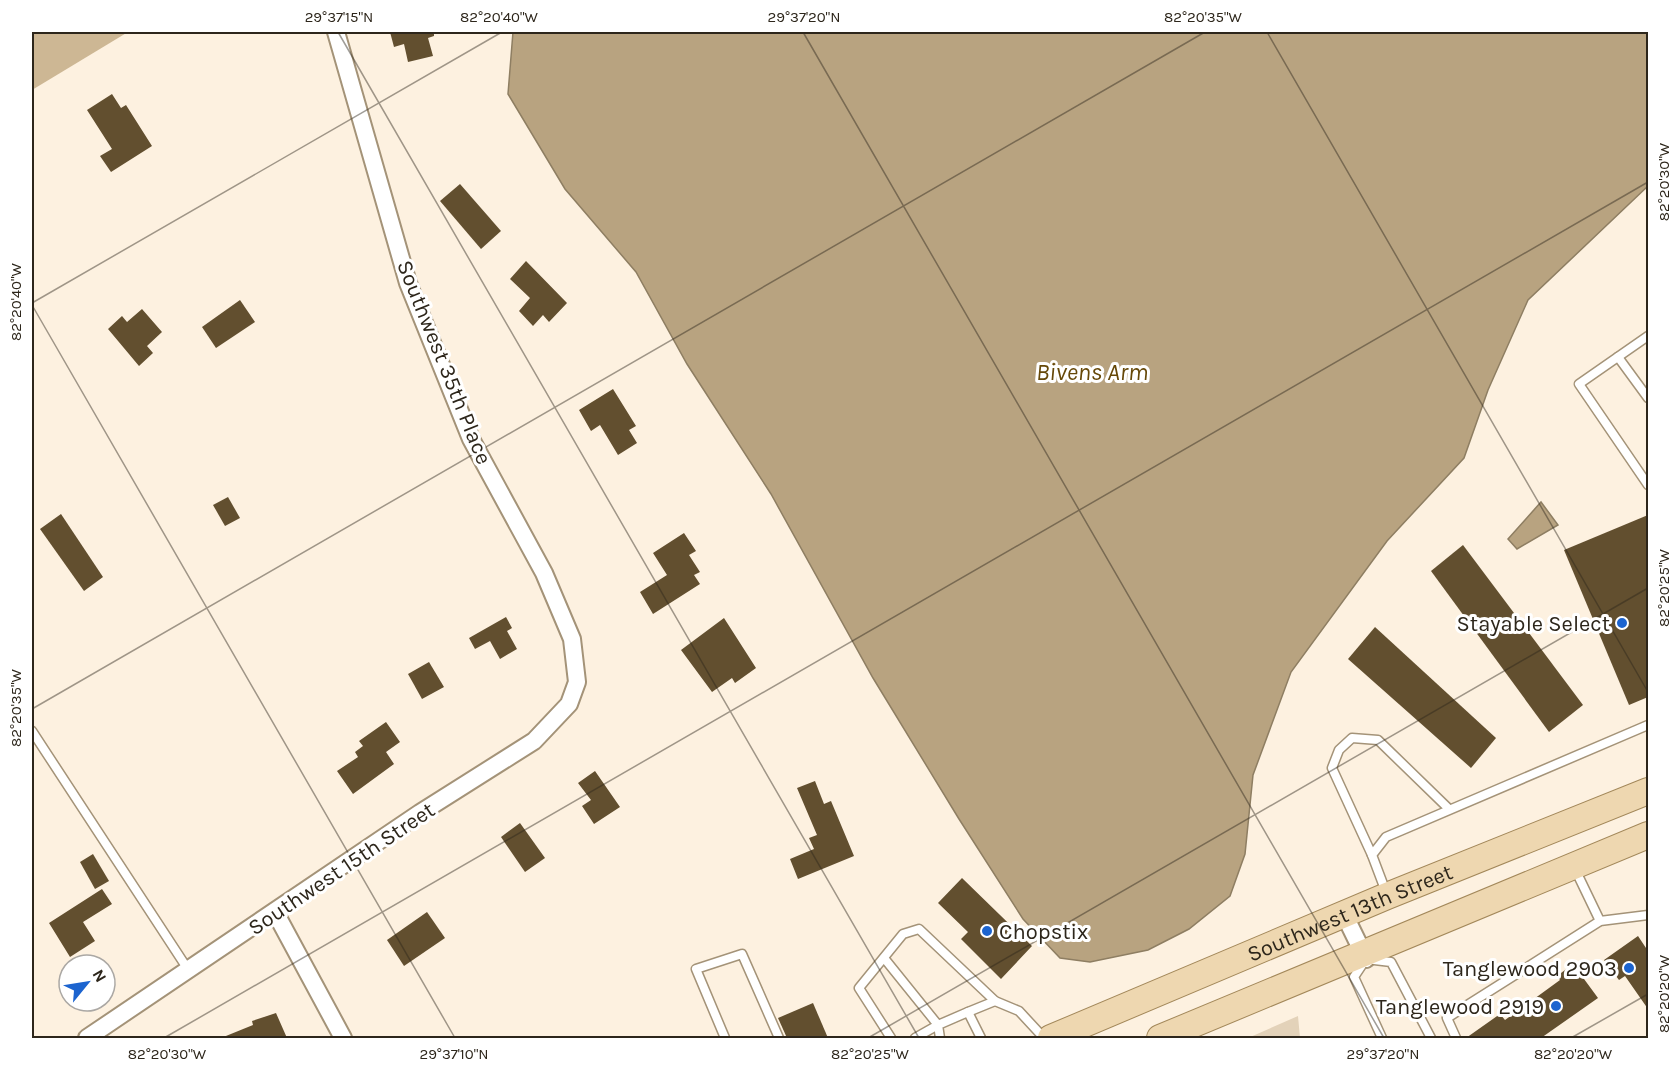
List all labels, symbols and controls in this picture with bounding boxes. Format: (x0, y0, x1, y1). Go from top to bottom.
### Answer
text: 29°37'15"N (305, 8, 373, 26)
text: 82°20'40"W (460, 8, 539, 26)
text: 29°37'20"N (768, 8, 840, 26)
text: 82°20'35"W (1164, 8, 1243, 26)
text: 82°20'30"W (1655, 142, 1673, 221)
street label: Southwest 35th Place (391, 257, 497, 468)
text: 82°20'40"W (7, 262, 25, 341)
water label: Bivens Arm (1036, 358, 1148, 386)
text: 82°20'25"W (1655, 549, 1673, 627)
place label: Stayable Select (1457, 611, 1610, 637)
marker: Stayable Select (1615, 616, 1629, 630)
text: 82°20'35"W (7, 668, 25, 747)
street label: Southwest 15th Street (243, 797, 440, 941)
street label: Southwest 13th Street (1243, 859, 1456, 968)
place label: Chopstix (999, 919, 1088, 945)
marker: Chopstix (980, 924, 994, 938)
north arrow (57, 953, 117, 1013)
text: 82°20'20"W (1655, 954, 1673, 1033)
place label: Tanglewood 2903 (1443, 956, 1617, 982)
marker: Tanglewood 2903 (1622, 961, 1636, 975)
text: N (88, 966, 111, 985)
place label: Tanglewood 2919 (1376, 994, 1544, 1020)
marker: Tanglewood 2919 (1549, 999, 1563, 1013)
text: 82°20'30"W (128, 1045, 207, 1063)
text: 29°37'10"N (419, 1045, 489, 1063)
text: 82°20'25"W (831, 1045, 909, 1063)
text: 29°37'20"N (1347, 1045, 1419, 1063)
text: 82°20'20"W (1534, 1045, 1613, 1063)

